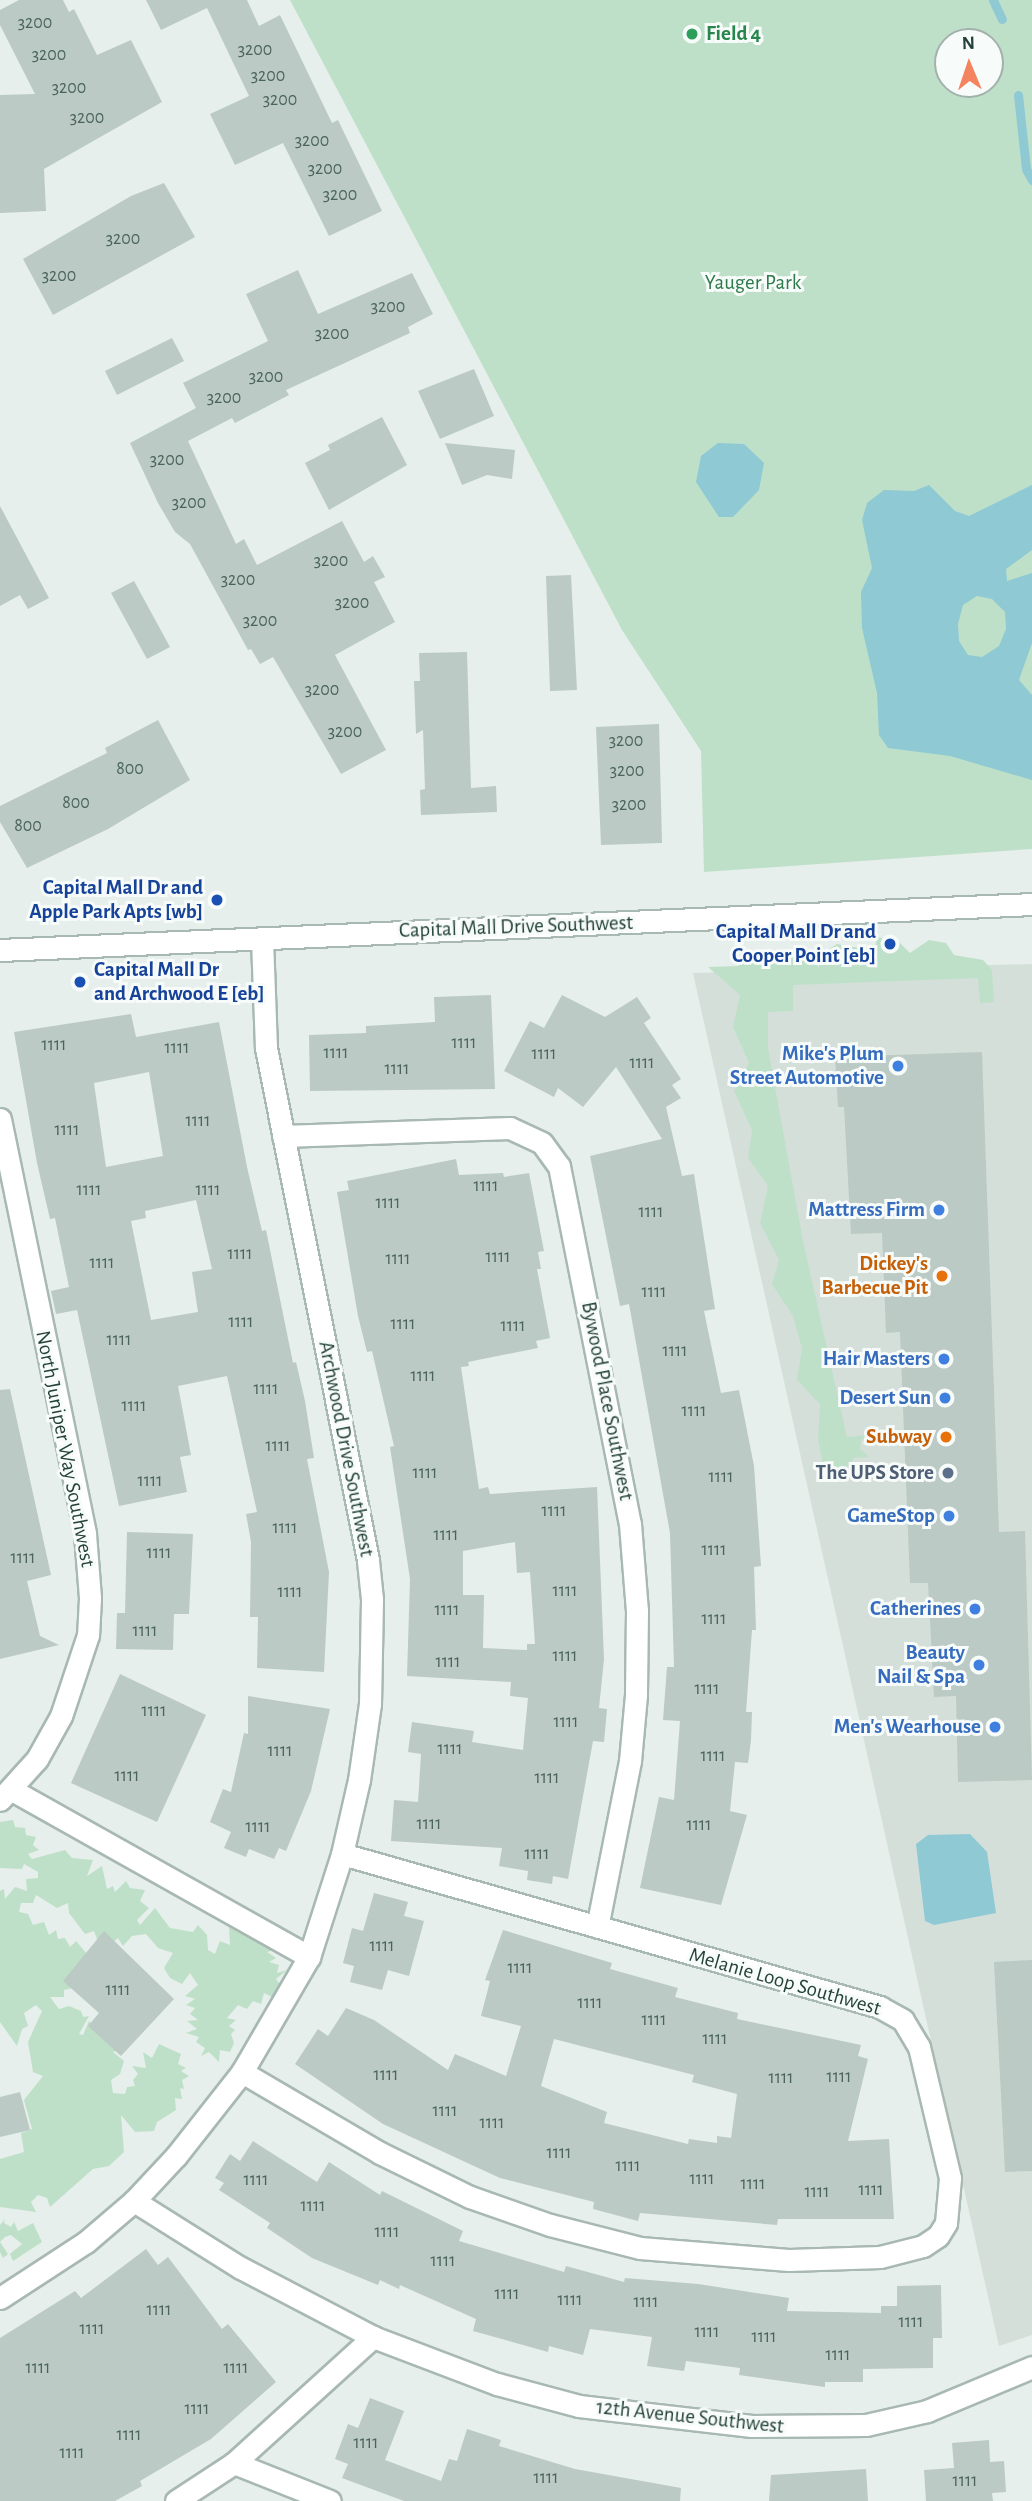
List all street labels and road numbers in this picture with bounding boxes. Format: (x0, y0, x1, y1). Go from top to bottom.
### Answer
street label: Capital Mall Drive Southwest (399, 910, 633, 944)
street label: Bywood Place Southwest (575, 1300, 639, 1502)
street label: North Juniper Way Southwest (30, 1329, 100, 1569)
street label: Archwood Drive Southwest (313, 1339, 379, 1559)
street label: Melanie Loop Southwest (686, 1943, 884, 2021)
street label: 12th Avenue Southwest (595, 2395, 785, 2439)

